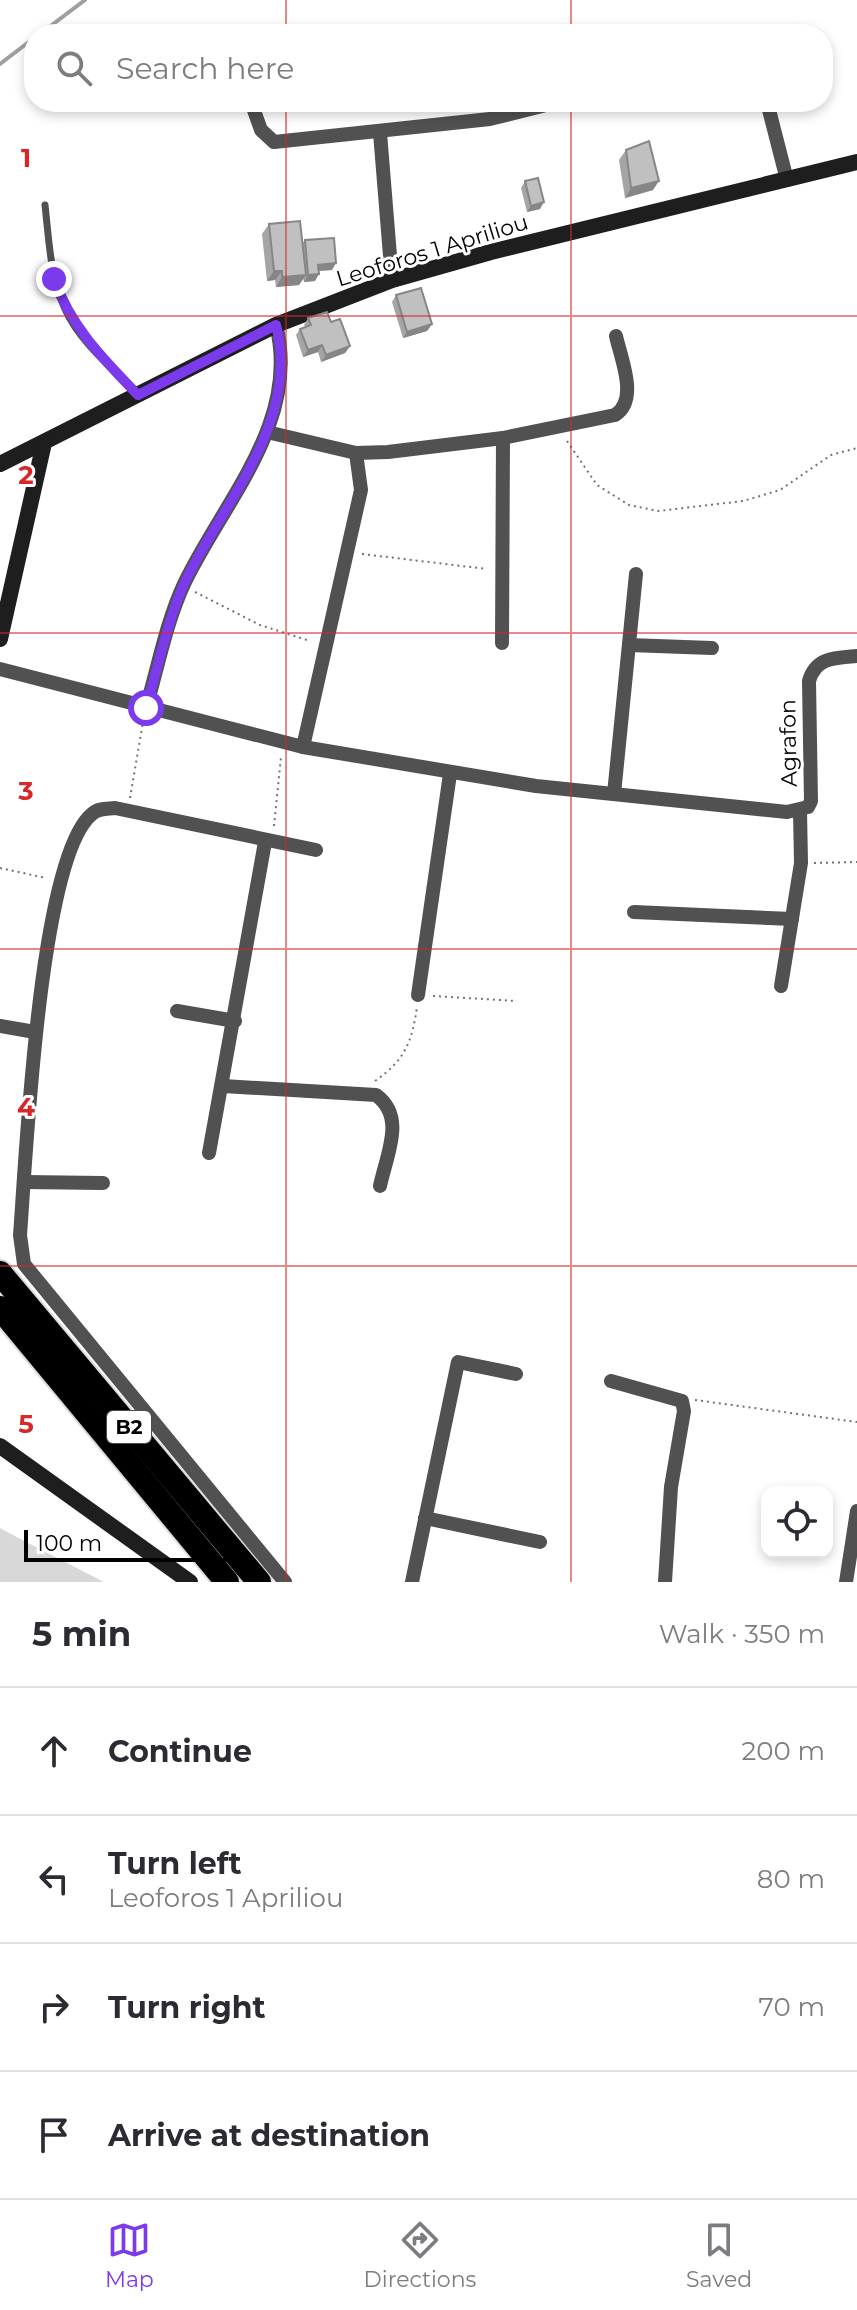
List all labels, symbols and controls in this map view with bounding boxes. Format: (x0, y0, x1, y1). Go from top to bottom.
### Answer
search box (24, 24, 833, 112)
icon: search (52, 46, 96, 90)
text: Search here (116, 50, 294, 87)
text: 1 (21, 142, 31, 174)
street label: Leoforos 1 Apriliou (333, 208, 531, 293)
route end (36, 261, 72, 297)
text: 2 (18, 459, 34, 491)
route start (128, 690, 164, 726)
street label: Agrafon (774, 699, 803, 787)
text: 3 (17, 775, 34, 807)
text: 4 (17, 1091, 35, 1123)
text: 5 (18, 1408, 34, 1440)
road number: B2 (107, 1411, 151, 1443)
map controls (761, 1486, 833, 1558)
button: locate (761, 1486, 833, 1558)
scale bar (24, 1526, 228, 1562)
text: 100 m (36, 1530, 102, 1557)
text: 5 min (32, 1613, 131, 1655)
text: Walk · 350 m (659, 1618, 825, 1650)
icon: ahead (32, 1729, 76, 1773)
text: Continue (108, 1733, 252, 1770)
text: 200 m (741, 1735, 825, 1767)
text: Turn left (108, 1845, 241, 1882)
icon: left (32, 1857, 76, 1901)
text: 80 m (757, 1863, 825, 1895)
text: Leoforos 1 Apriliou (108, 1882, 343, 1914)
icon: right (32, 1985, 76, 2029)
text: Turn right (108, 1989, 265, 2026)
text: 70 m (759, 1991, 825, 2023)
icon: arrive (32, 2113, 76, 2157)
text: Arrive at destination (108, 2117, 430, 2154)
tab: Map (105, 2218, 154, 2293)
tab: Directions (364, 2218, 476, 2293)
tab: Saved (686, 2218, 752, 2293)

